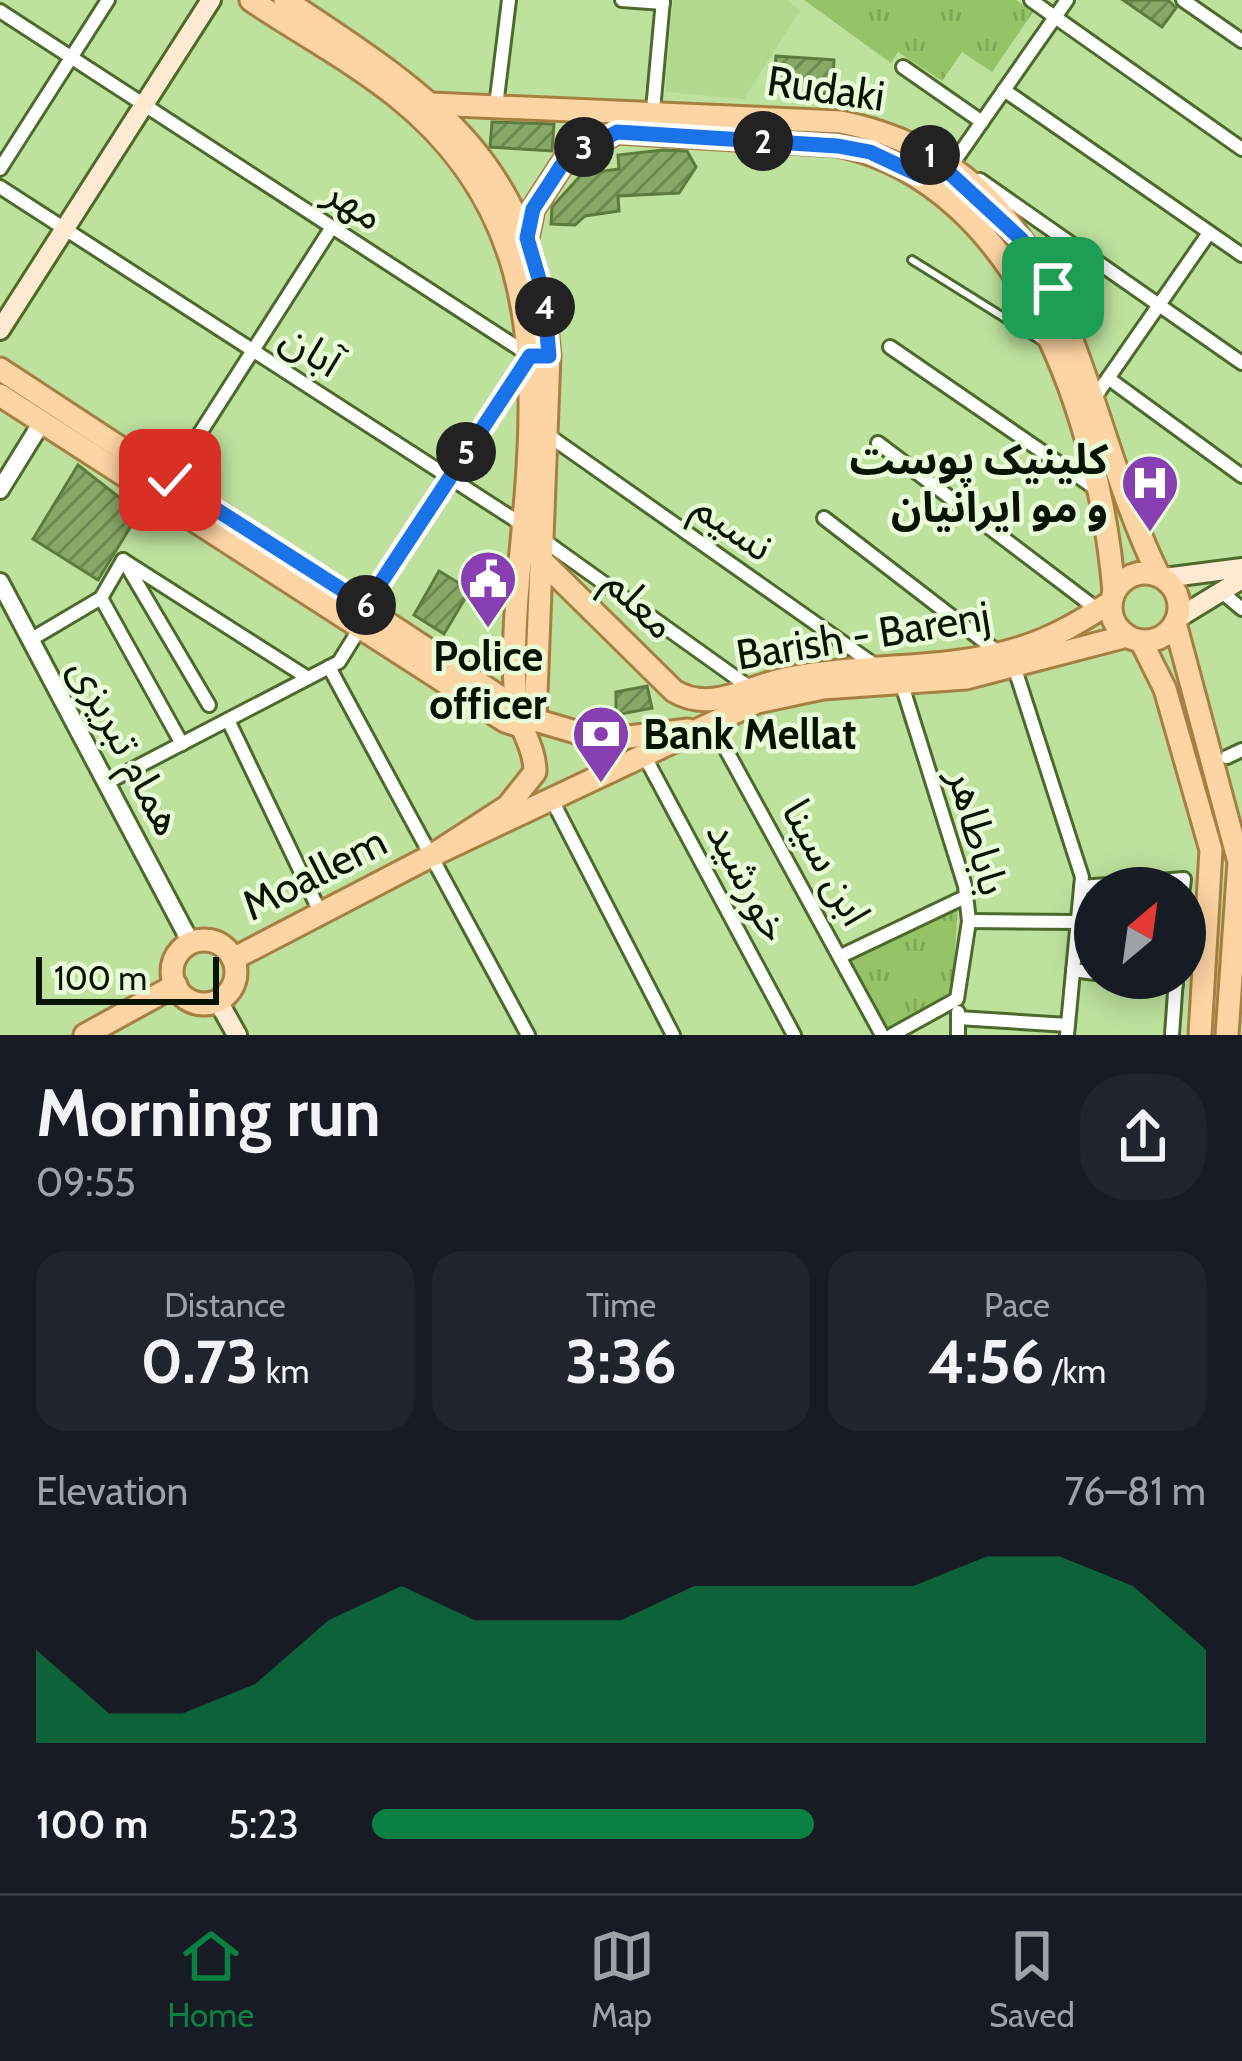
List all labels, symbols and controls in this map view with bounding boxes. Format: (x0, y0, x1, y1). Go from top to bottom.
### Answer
street label: Rudaki (764, 54, 888, 122)
pin: 2 (733, 111, 793, 171)
pin: 3 (554, 117, 614, 177)
text: 2 (754, 121, 772, 161)
pin: 1 (900, 125, 960, 185)
text: 3 (575, 127, 593, 167)
text: 1 (924, 135, 936, 175)
street label: مهر (314, 164, 394, 241)
pin (1002, 237, 1104, 339)
icon: arrive (1020, 255, 1086, 321)
pin: 4 (515, 277, 575, 337)
text: 4 (535, 287, 555, 327)
street label: آبان (272, 310, 354, 389)
pin: 5 (436, 422, 496, 482)
pin (119, 429, 221, 531)
text: 5 (457, 432, 475, 472)
place label: کلینیک پوست و مو ایرانیان (850, 433, 1109, 533)
icon: check (137, 447, 203, 513)
hospital icon: کلینیک پوست و مو ایرانیان (1119, 452, 1181, 534)
street label: نسیم (680, 480, 784, 577)
public building icon: Police officer (457, 548, 519, 630)
street label: معلم (590, 556, 688, 654)
pin: 6 (336, 575, 396, 635)
text: 6 (357, 585, 375, 625)
street label: Barish - Barenj (732, 589, 994, 681)
place label: Police officer (429, 630, 547, 730)
street label: همام تبریزی (53, 648, 195, 847)
bank icon: Bank Mellat (570, 703, 632, 785)
place label: Bank Mellat (643, 708, 856, 760)
street label: باباطاهر (937, 761, 1021, 901)
street label: ابن سینا (771, 790, 883, 934)
street label: خورشید (696, 812, 802, 950)
street label: Moallem (233, 815, 395, 931)
north arrow (1074, 867, 1206, 999)
map controls (1074, 867, 1206, 999)
scale bar (36, 951, 219, 1004)
text: 100 m (54, 958, 147, 998)
text: Morning run (36, 1072, 381, 1153)
button: share (1080, 1074, 1206, 1200)
text: 09:55 (36, 1158, 136, 1206)
text: Distance (164, 1285, 286, 1325)
text: Time (586, 1285, 656, 1325)
text: Pace (984, 1285, 1050, 1325)
text: 0.73 (140, 1325, 258, 1398)
text: 3:36 (565, 1325, 677, 1398)
text: 4:56 (928, 1325, 1044, 1398)
text: km (258, 1351, 310, 1391)
text: /km (1044, 1351, 1106, 1391)
text: Elevation (36, 1467, 188, 1515)
text: 76–81 m (1065, 1467, 1206, 1515)
text: 100 m (36, 1800, 148, 1848)
text: 5:23 (228, 1800, 299, 1848)
tab: Home (167, 1923, 254, 2035)
tab: Map (589, 1923, 655, 2035)
tab: Saved (989, 1923, 1075, 2035)

